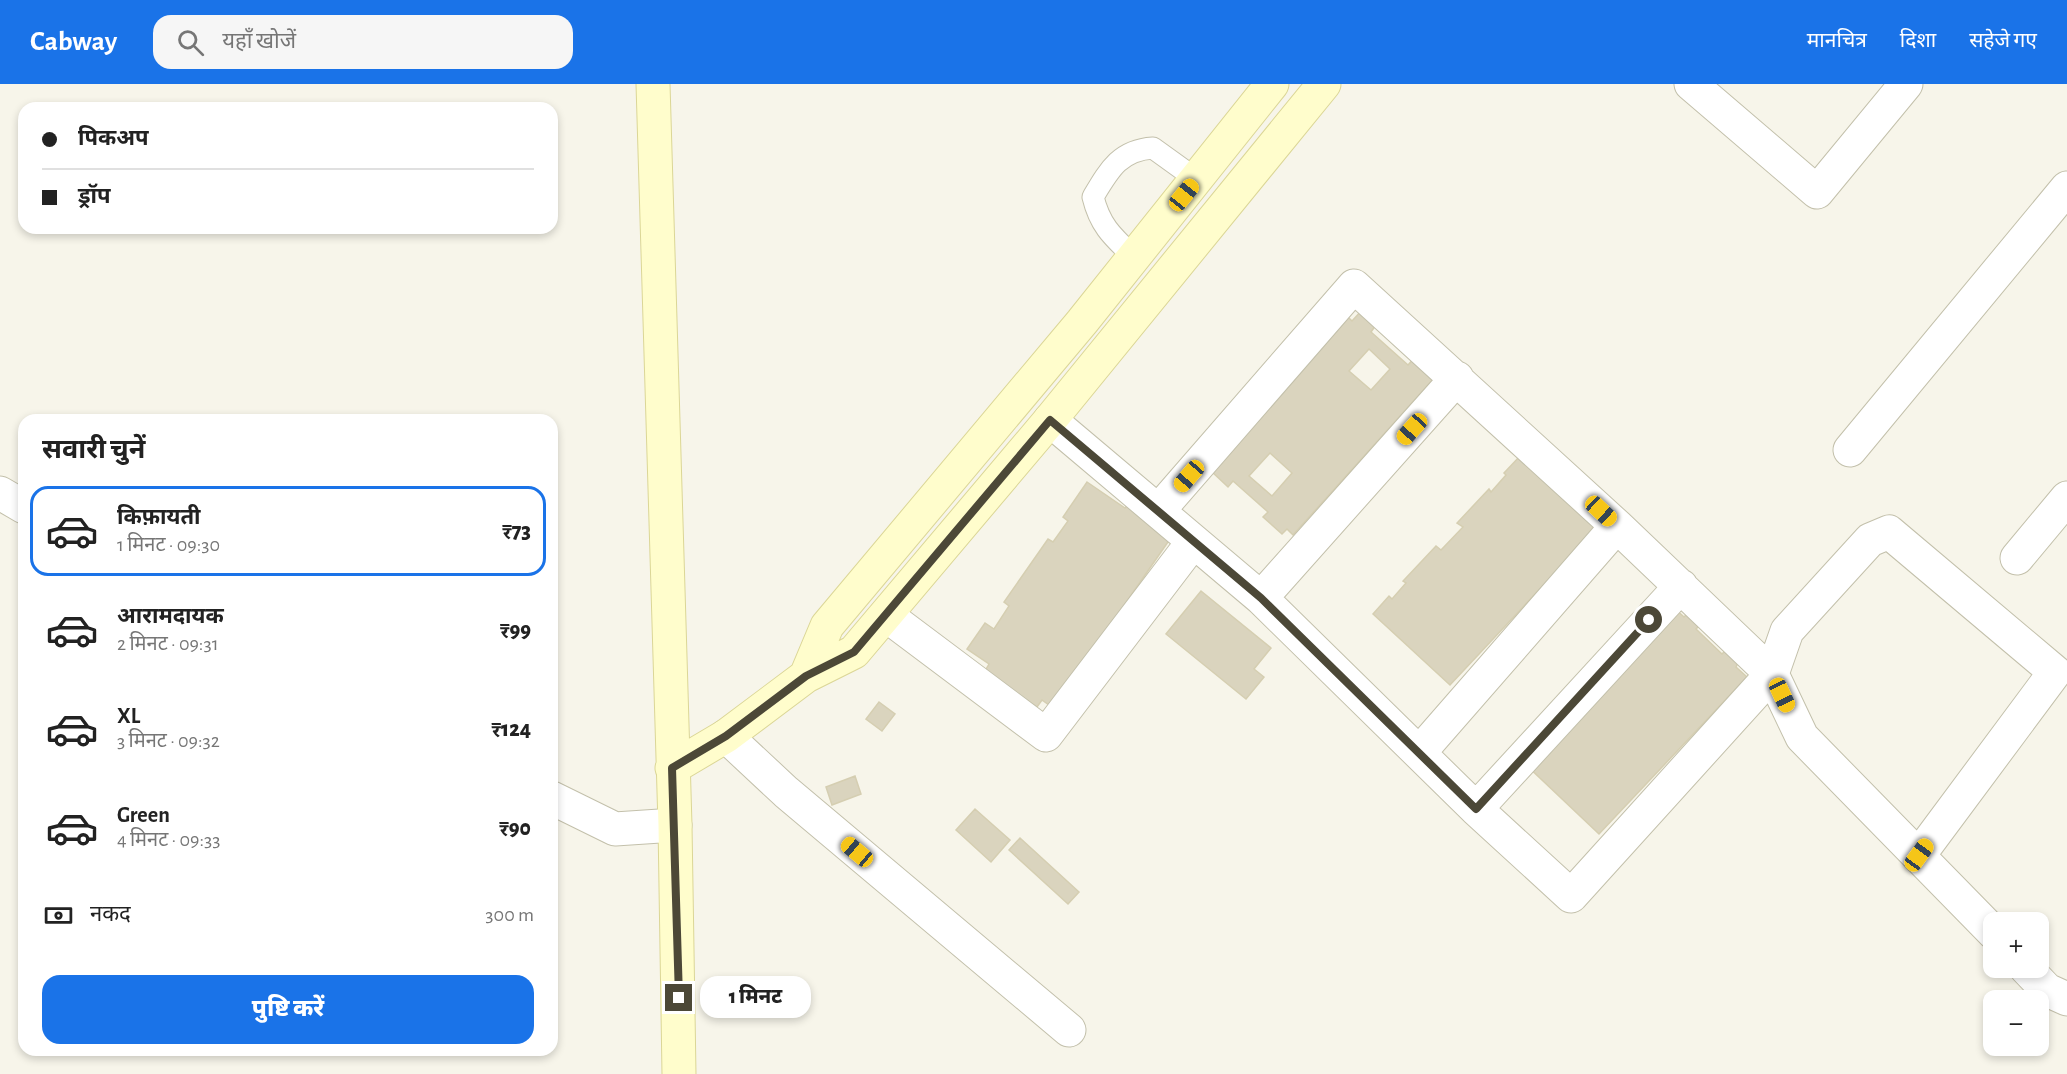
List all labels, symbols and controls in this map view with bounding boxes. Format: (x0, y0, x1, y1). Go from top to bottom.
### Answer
search box (153, 15, 573, 69)
icon: search (174, 26, 207, 59)
text: Cabway (30, 28, 117, 56)
text: यहाँ खोजें (222, 30, 296, 52)
text: मानचित्र (1807, 30, 1867, 51)
text: दिशा (1900, 30, 1936, 51)
text: सहेजे गए (1969, 30, 2037, 51)
text: पिकअप (78, 127, 149, 149)
car (1166, 175, 1202, 215)
text: ड्रॉप (78, 185, 111, 207)
car (1393, 410, 1431, 448)
text: सवारी चुनें (42, 436, 145, 463)
car (1170, 457, 1208, 495)
car (1582, 492, 1620, 530)
icon: car (45, 504, 99, 558)
text: किफ़ायती (117, 506, 201, 528)
text: ₹73 (502, 520, 531, 542)
text: 1 मिनट · 09:30 (117, 535, 220, 555)
icon: car (45, 603, 99, 657)
text: आरामदायक (117, 605, 224, 627)
route start (1635, 606, 1662, 633)
text: ₹99 (500, 619, 531, 641)
text: 2 मिनट · 09:31 (117, 634, 219, 654)
car (1766, 675, 1798, 715)
icon: car (45, 702, 99, 756)
text: XL (117, 705, 140, 727)
text: ₹124 (492, 718, 531, 740)
text: 3 मिनट · 09:32 (117, 731, 220, 751)
icon: car (45, 801, 99, 855)
text: Green (117, 804, 170, 826)
text: ₹90 (499, 817, 531, 839)
text: 4 मिनट · 09:33 (117, 830, 220, 850)
car (837, 834, 877, 870)
car (1901, 835, 1937, 875)
icon: cash (42, 899, 75, 932)
text: नकद (90, 903, 131, 925)
text: 300 m (485, 905, 534, 925)
map controls (1983, 912, 2049, 1056)
button: + (1983, 912, 2049, 978)
button: पुष्टि करें (42, 975, 534, 1044)
callout: 1 मिनट (700, 977, 811, 1019)
route end (665, 984, 692, 1011)
text: 1 मिनट (729, 987, 782, 1007)
button: − (1983, 990, 2049, 1056)

